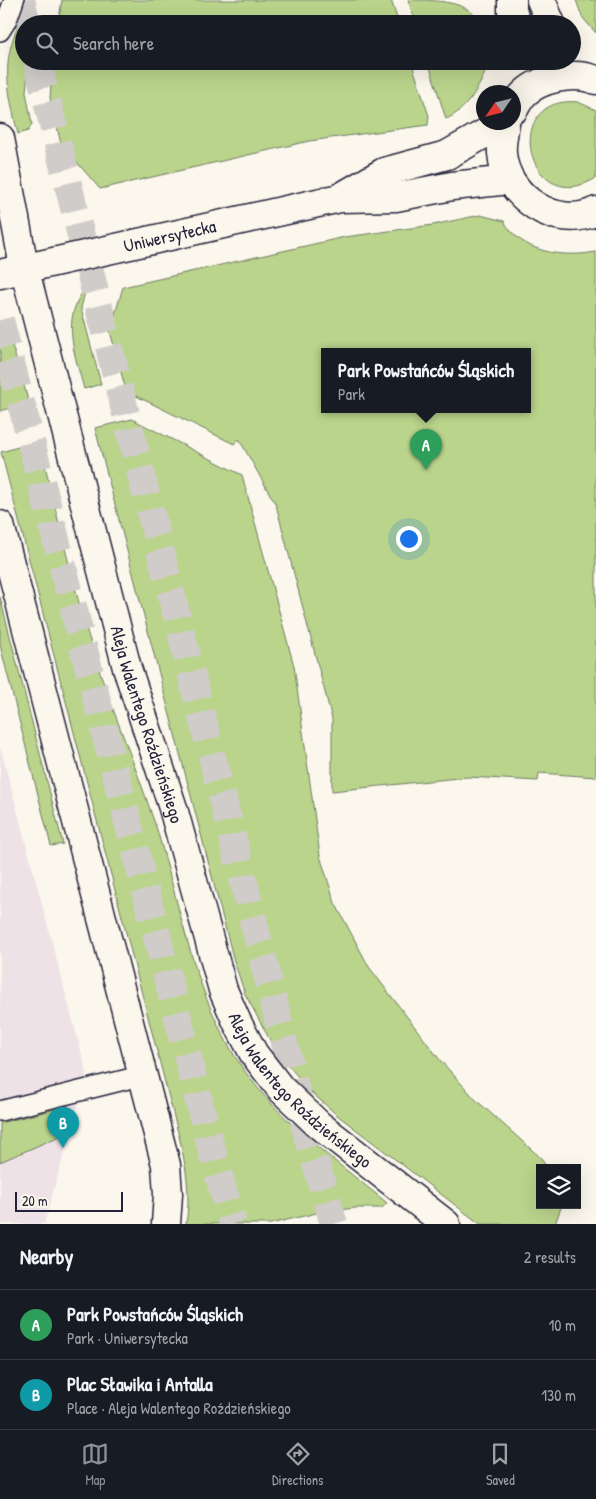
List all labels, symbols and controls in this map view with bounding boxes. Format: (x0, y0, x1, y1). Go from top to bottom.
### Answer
search box (15, 15, 581, 70)
icon: search (33, 29, 61, 57)
text: Search here (73, 30, 154, 56)
north arrow (476, 85, 521, 130)
street label: Uniwersytecka (121, 213, 218, 258)
popup (321, 348, 531, 413)
text: Park Powstańców Śląskich (338, 357, 514, 383)
text: Park (338, 383, 365, 405)
pin: A (410, 429, 442, 470)
your location (396, 526, 422, 552)
street label: Aleja Walentego Roździeńskiego (105, 623, 190, 826)
street label: Aleja Walentego Roździeńskiego (222, 1009, 377, 1174)
pin: B (47, 1107, 79, 1148)
map controls (536, 1164, 581, 1209)
button: layers (536, 1164, 581, 1209)
scale bar (15, 1189, 122, 1212)
text: 20 m (22, 1191, 48, 1210)
text: Nearby (20, 1242, 73, 1271)
text: 2 results (524, 1246, 576, 1268)
text: Park Powstańców Śląskich (67, 1301, 243, 1327)
text: A (32, 1314, 40, 1336)
text: 10 m (548, 1314, 576, 1336)
text: Park · Uniwersytecka (67, 1327, 188, 1349)
text: Plac Sławika i Antalla (67, 1371, 213, 1397)
text: B (32, 1384, 40, 1406)
text: 130 m (541, 1384, 576, 1406)
text: Place · Aleja Walentego Roździeńskiego (67, 1397, 291, 1419)
tab: Map (81, 1440, 109, 1489)
tab: Directions (272, 1440, 323, 1489)
tab: Saved (486, 1440, 515, 1489)

